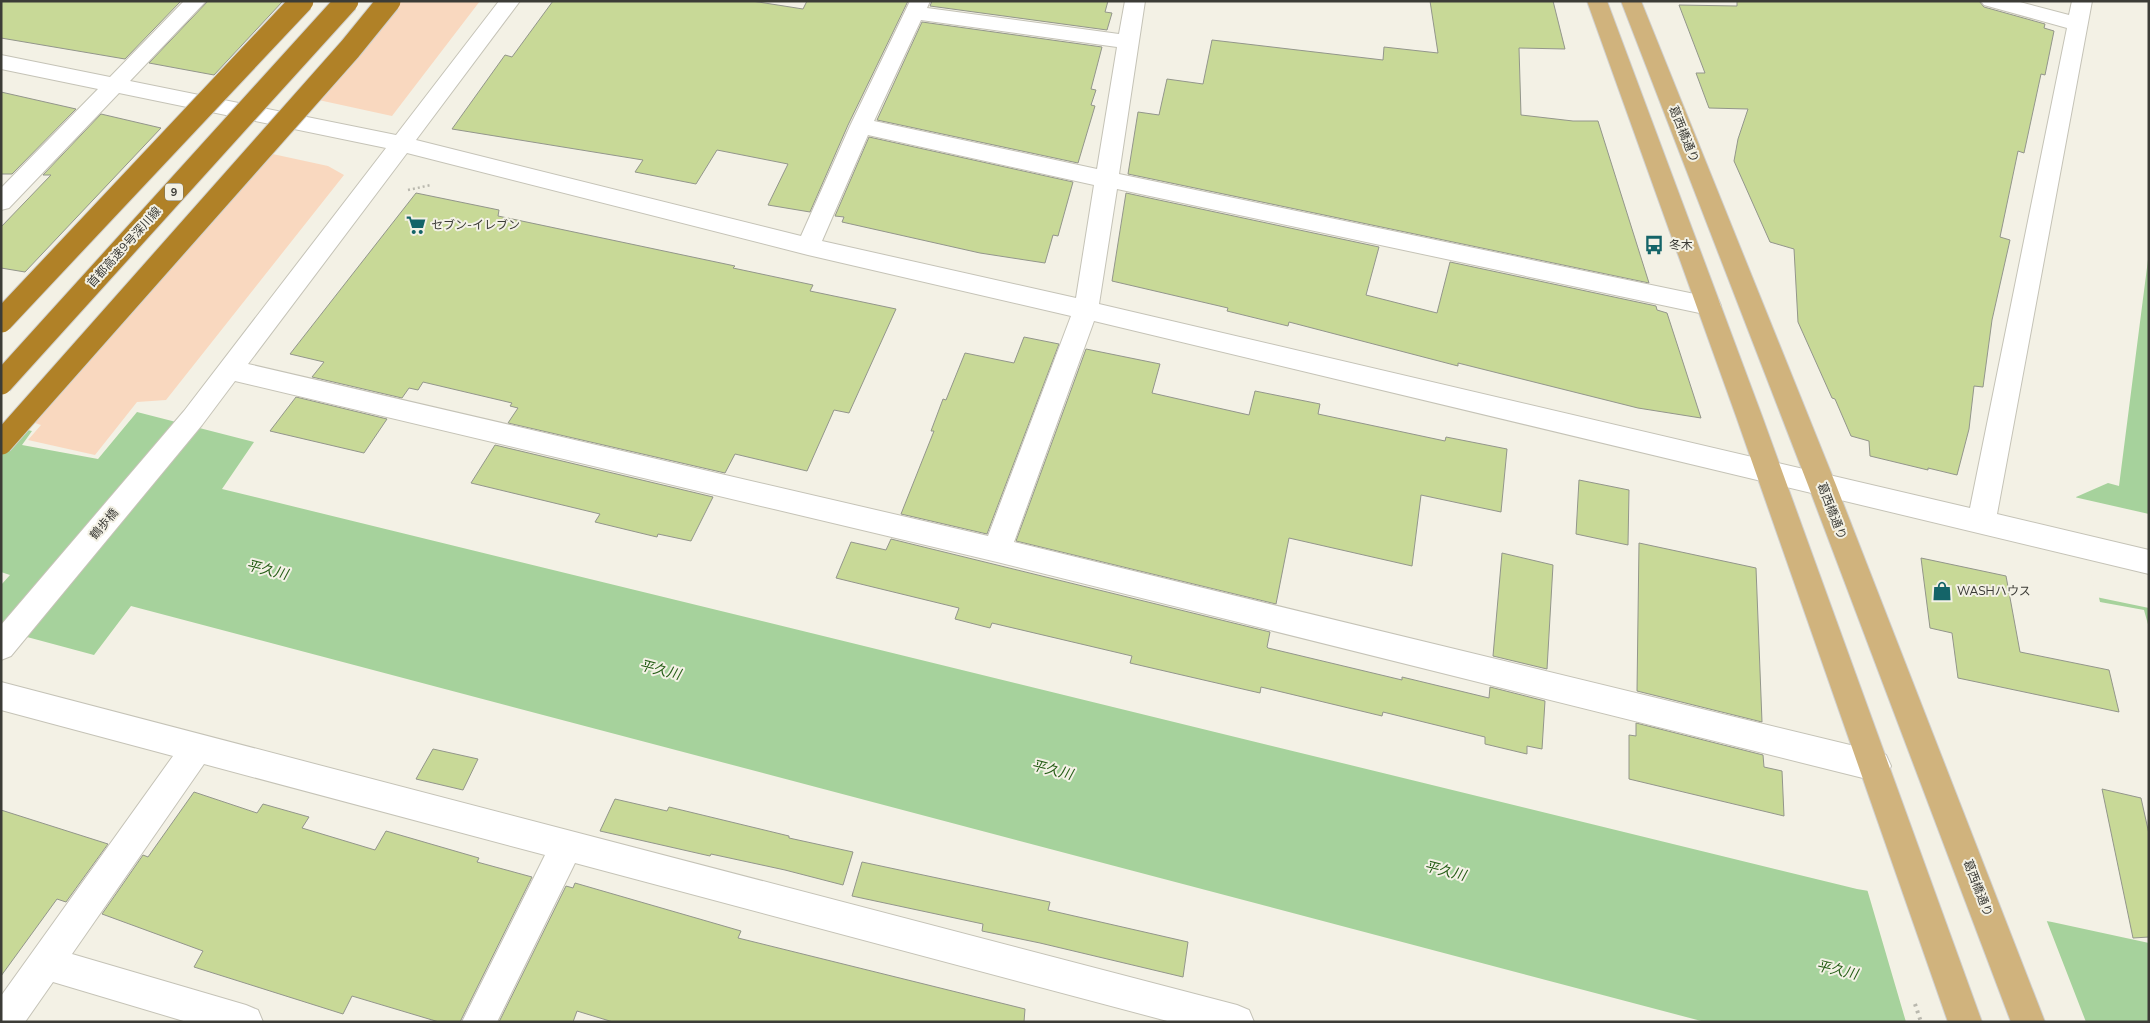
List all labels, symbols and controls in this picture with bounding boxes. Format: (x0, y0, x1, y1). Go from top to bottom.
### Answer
street label: 葛西橋通り (1665, 103, 1703, 165)
road number: 9 (165, 183, 183, 200)
street label: 首都高速9号深川線 (84, 203, 164, 291)
supermarket icon: セブン-イレブン (405, 214, 427, 236)
place label: セブン-イレブン (431, 217, 520, 233)
bus stop icon: 冬木 (1643, 234, 1665, 256)
place label: 冬木 (1669, 237, 1693, 253)
street label: 葛西橋通り (1814, 480, 1850, 542)
street label: 鶴歩橋 (86, 505, 122, 543)
water label: 平久川 (244, 556, 292, 585)
shop icon: WASHハウス (1931, 580, 1953, 602)
place label: WASHハウス (1957, 583, 2031, 599)
water label: 平久川 (637, 656, 685, 685)
water label: 平久川 (1029, 756, 1077, 785)
water label: 平久川 (1422, 857, 1470, 886)
street label: 葛西橋通り (1960, 857, 1996, 919)
water label: 平久川 (1814, 956, 1862, 984)

